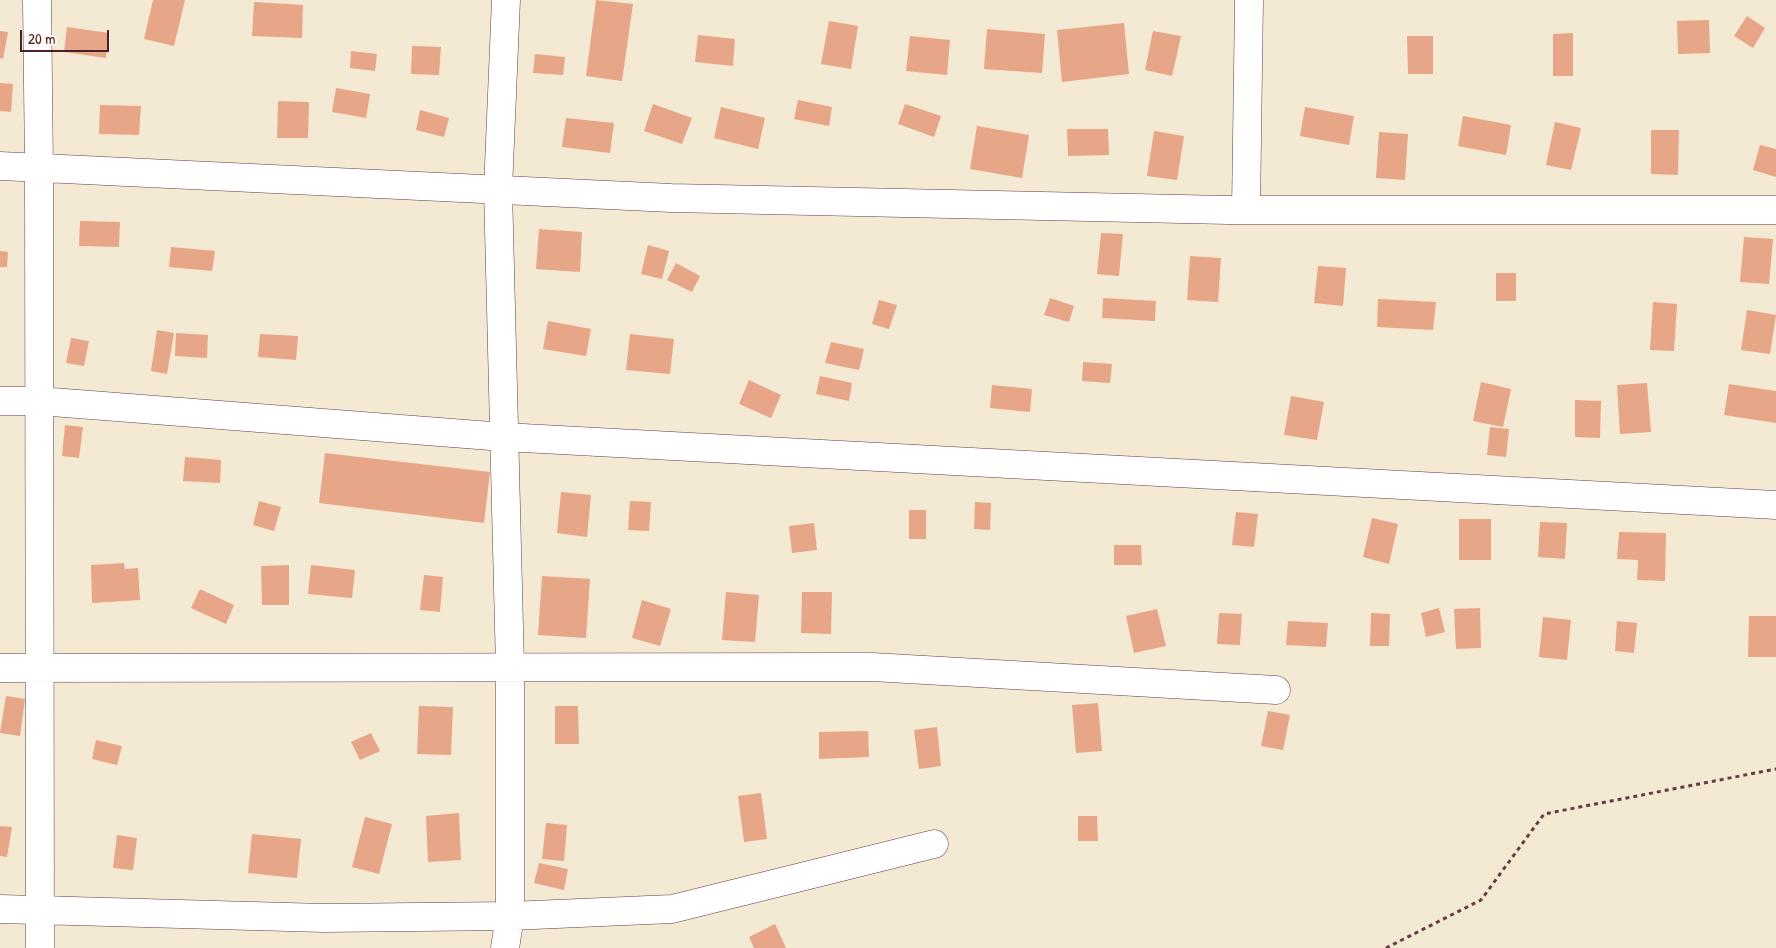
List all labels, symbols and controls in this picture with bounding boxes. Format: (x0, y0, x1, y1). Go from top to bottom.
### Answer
scale bar (22, 20, 111, 52)
text: 20 m (28, 28, 55, 49)

